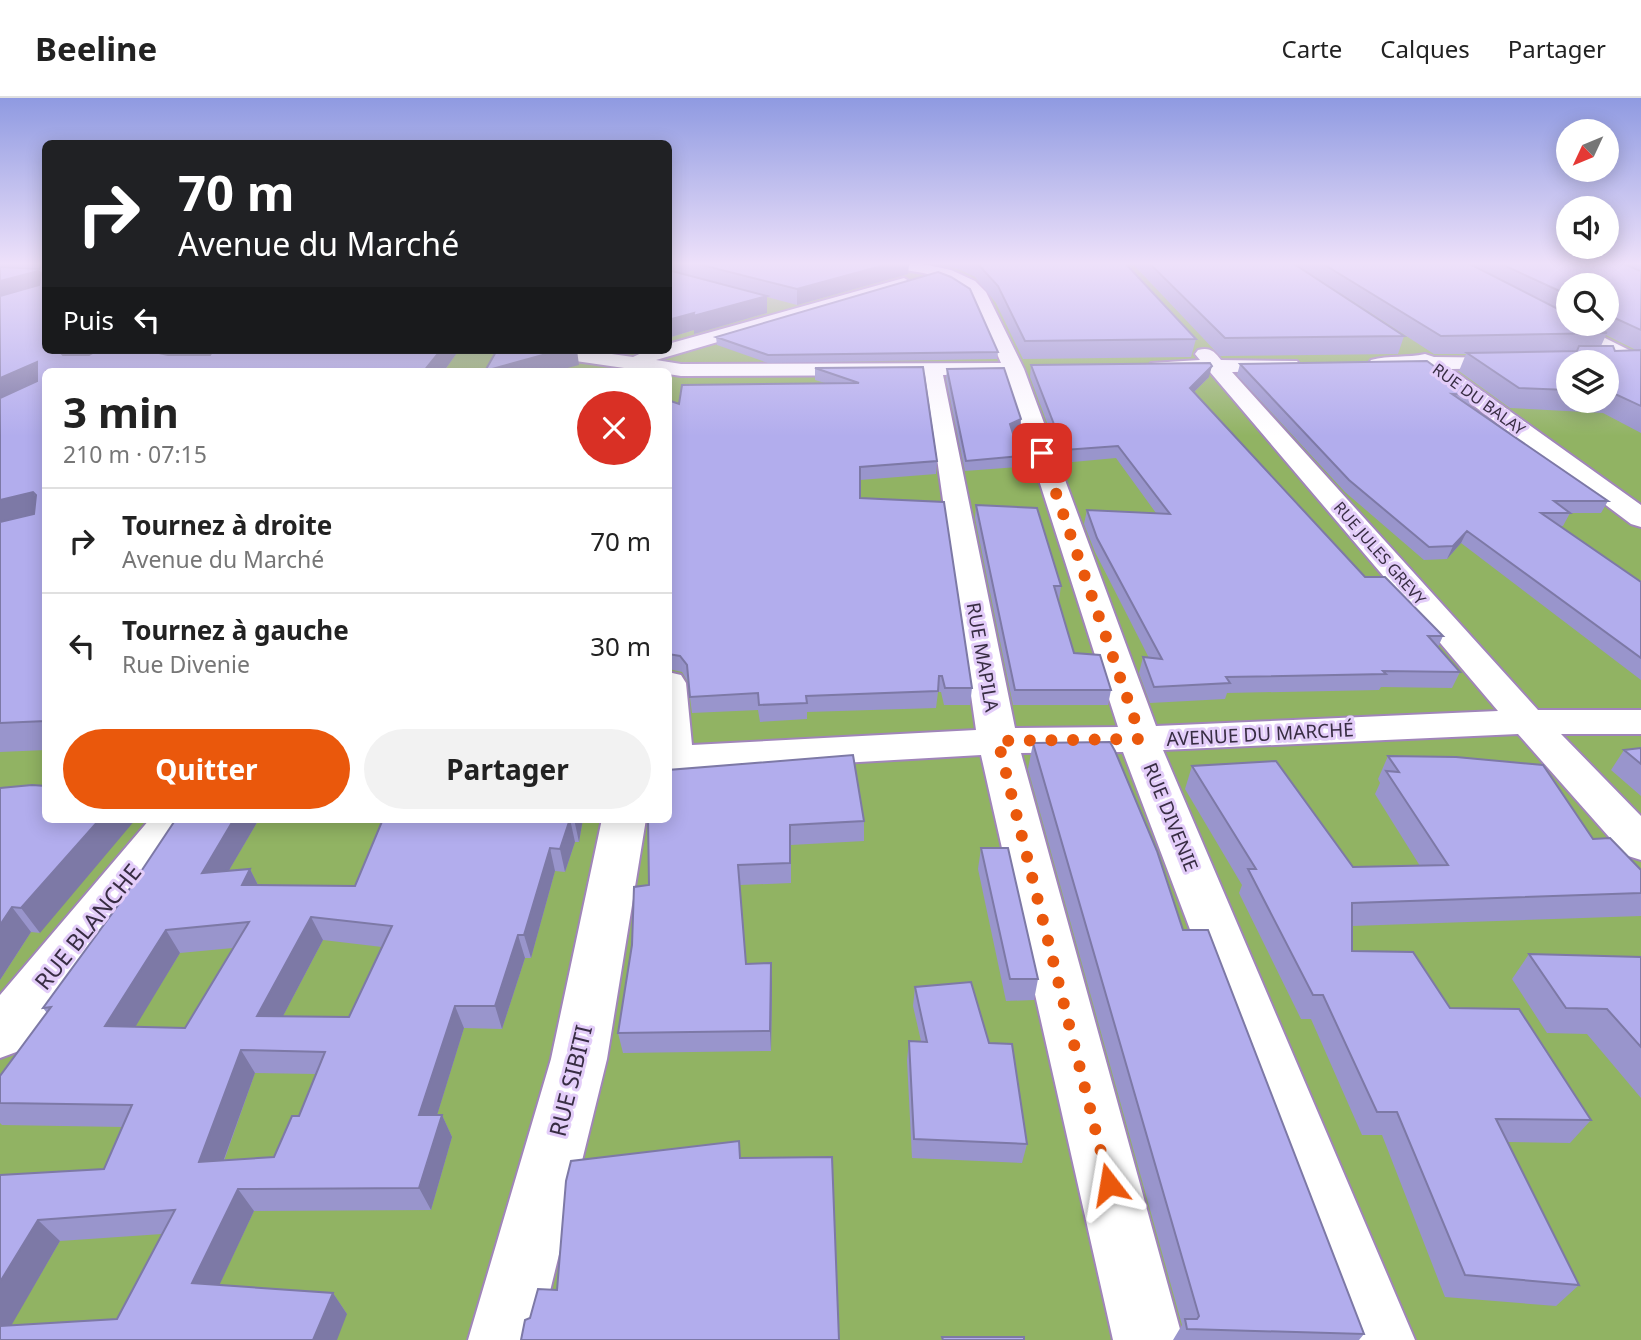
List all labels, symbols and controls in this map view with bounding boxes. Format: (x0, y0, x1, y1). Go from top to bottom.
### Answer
text: Beeline (35, 26, 157, 71)
text: Carte (1282, 32, 1342, 65)
text: Calques (1380, 32, 1470, 65)
text: Partager (1508, 32, 1606, 65)
north arrow (1556, 119, 1619, 182)
map controls (1556, 119, 1619, 413)
text: 70 m (178, 159, 295, 225)
icon: right (63, 168, 154, 259)
button: sound (1556, 196, 1619, 259)
text: Avenue du Marché (178, 222, 459, 265)
button: search (1556, 273, 1619, 336)
icon: left (128, 301, 166, 339)
text: Puis (63, 302, 114, 338)
button: layers (1556, 350, 1619, 413)
street label: RUE DU BALAY (1428, 358, 1531, 441)
text: 3 min (63, 383, 179, 440)
button: close (577, 391, 651, 465)
pin (1012, 423, 1072, 483)
icon: arrive (1023, 434, 1061, 472)
text: 210 m · 07:15 (63, 438, 207, 470)
street label: RUE JULES GREVY (1329, 497, 1432, 610)
text: Tournez à droite (122, 507, 332, 543)
icon: right (63, 522, 101, 560)
text: 70 m (590, 523, 651, 559)
text: Avenue du Marché (122, 543, 324, 575)
street label: RUE MAPILA (961, 600, 1006, 715)
text: Tournez à gauche (122, 612, 349, 648)
icon: left (63, 627, 101, 665)
text: 30 m (590, 628, 651, 664)
text: Rue Divenie (122, 648, 250, 680)
street label: AVENUE DU MARCHÉ (1166, 716, 1354, 752)
button: Quitter (63, 729, 350, 809)
button: Partager (364, 729, 651, 809)
street label: RUE DIVENIE (1137, 759, 1205, 875)
street label: RUE BLANCHE (27, 857, 148, 996)
street label: RUE SIBITI (541, 1022, 599, 1140)
position arrow (1072, 1147, 1146, 1221)

